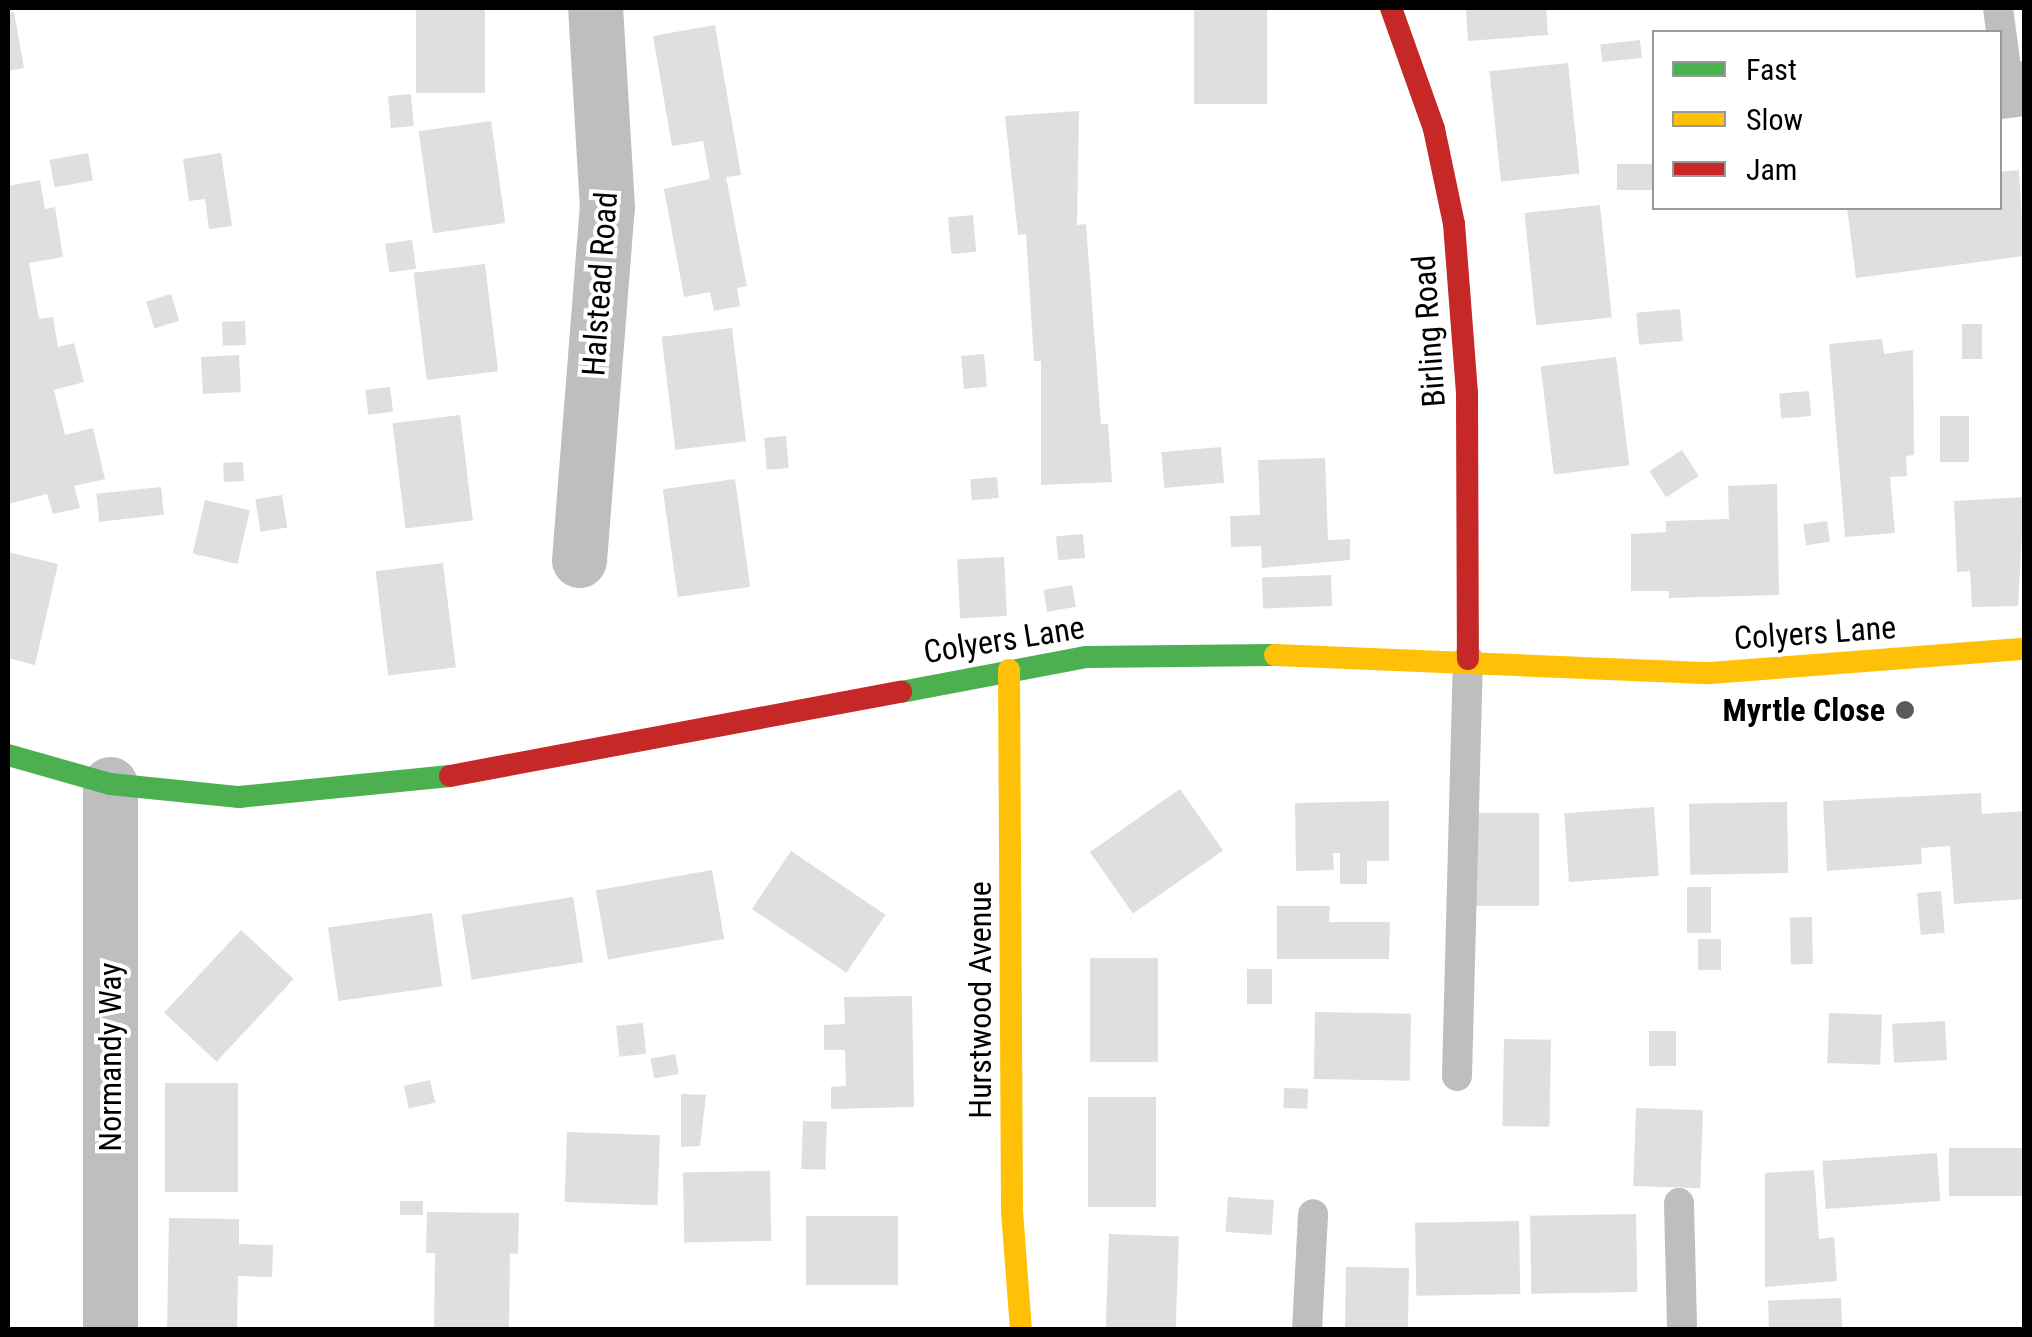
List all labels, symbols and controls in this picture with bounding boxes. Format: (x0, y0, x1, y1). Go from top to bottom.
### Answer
legend (1652, 30, 2002, 210)
text: Fast (1746, 52, 1797, 87)
text: Slow (1746, 102, 1803, 137)
text: Jam (1746, 152, 1797, 187)
street label: Halstead Road (574, 191, 626, 377)
street label: Birling Road (1405, 254, 1453, 408)
street label: Colyers Lane (921, 608, 1087, 672)
street label: Colyers Lane (1733, 608, 1897, 658)
place label: Myrtle Close (1722, 691, 1885, 729)
marker: Myrtle Close (1894, 699, 1916, 721)
street label: Hurstwood Avenue (961, 881, 999, 1119)
street label: Normandy Way (91, 962, 129, 1152)

